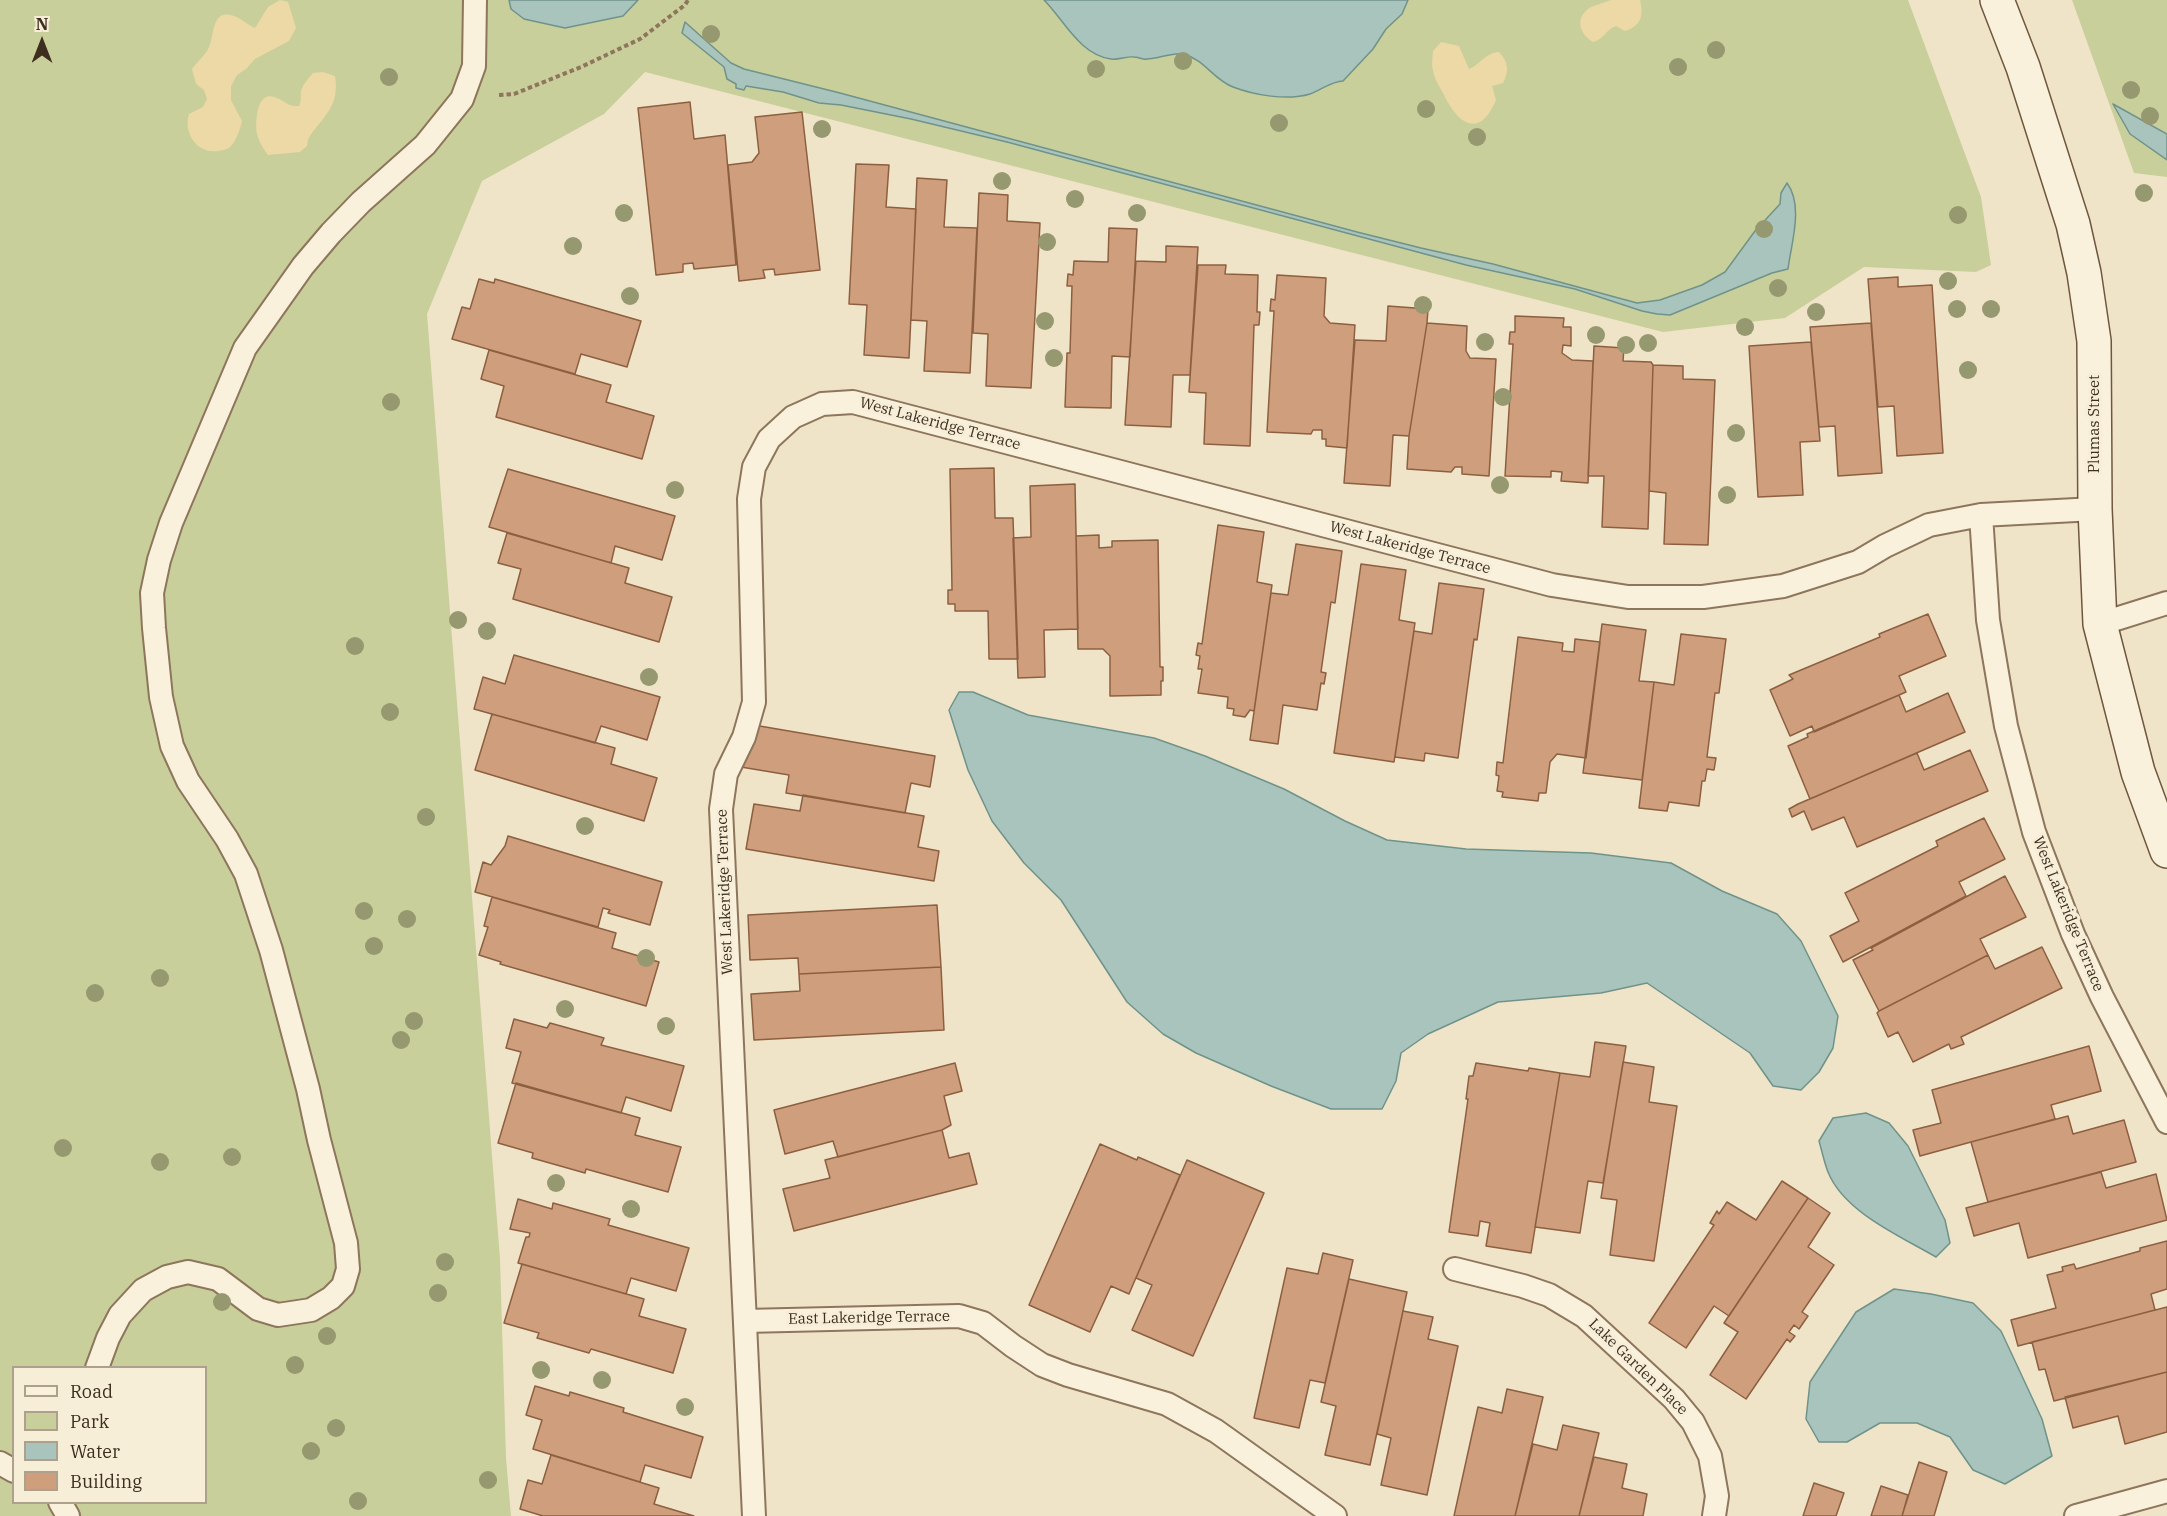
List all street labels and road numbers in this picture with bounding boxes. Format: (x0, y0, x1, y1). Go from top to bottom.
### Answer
street label: Plumas Street (2086, 375, 2104, 473)
street label: West Lakeridge Terrace (858, 394, 1022, 454)
street label: West Lakeridge Terrace (1328, 518, 1492, 578)
street label: West Lakeridge Terrace (713, 809, 737, 975)
street label: West Lakeridge Terrace (2029, 834, 2107, 994)
street label: East Lakeridge Terrace (788, 1308, 950, 1328)
street label: Lake Garden Place (1585, 1315, 1691, 1419)

